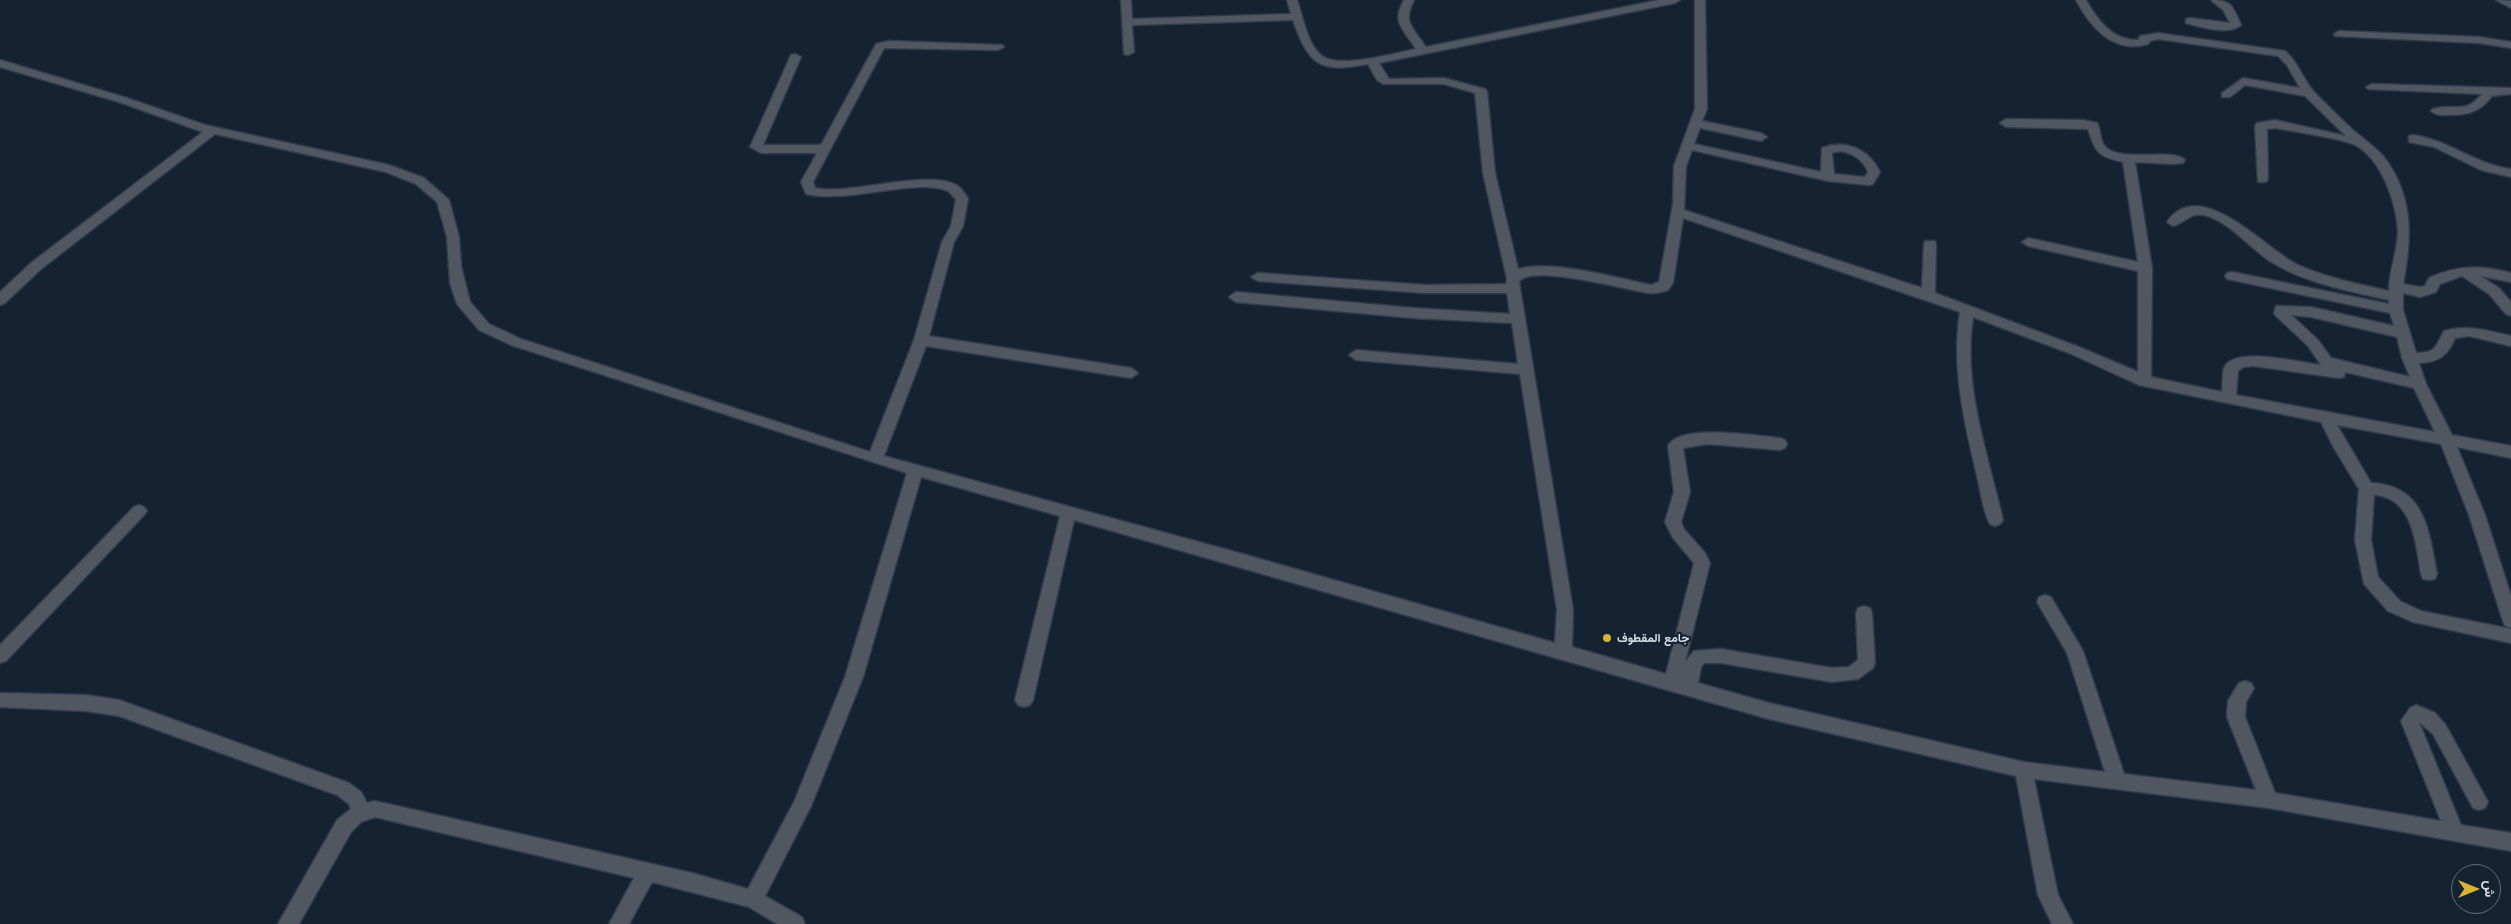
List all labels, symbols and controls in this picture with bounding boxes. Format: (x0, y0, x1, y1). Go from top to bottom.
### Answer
place label: جامع المقطوف (1617, 631, 1689, 645)
marker: جامع المقطوف (1601, 632, 1613, 644)
north arrow (2451, 864, 2501, 914)
text: ش (2481, 881, 2499, 897)

